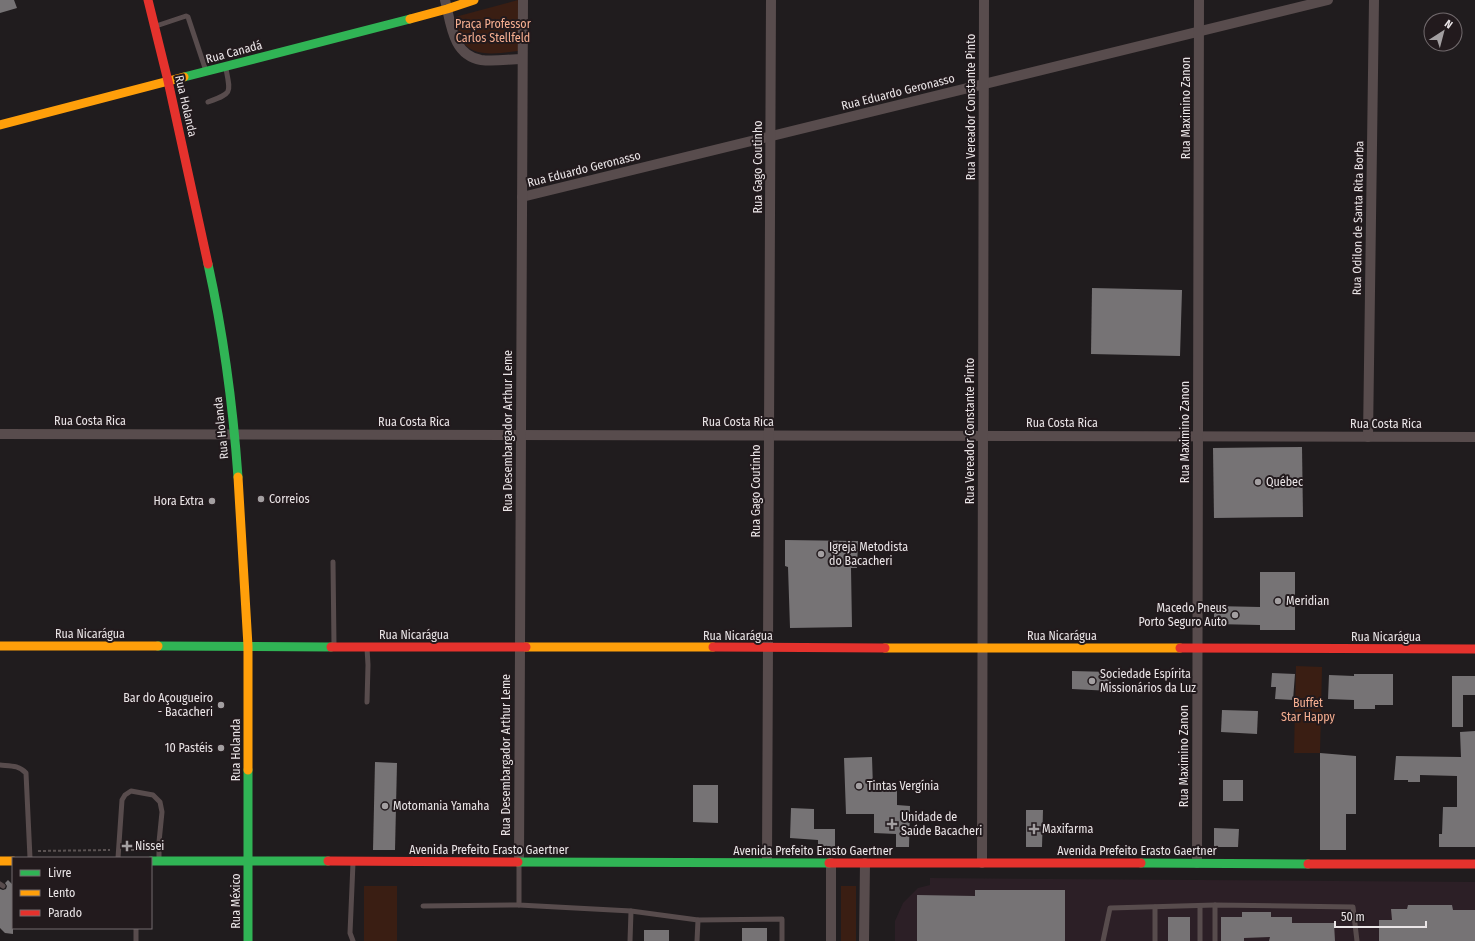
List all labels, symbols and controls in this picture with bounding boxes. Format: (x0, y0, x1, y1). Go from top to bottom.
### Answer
north arrow (1423, 12, 1463, 52)
park label: Praça Professor Carlos Stellfeld (455, 17, 532, 45)
text: N (1442, 17, 1455, 32)
street label: Rua Vereador Constante Pinto (964, 34, 978, 180)
street label: Rua Canadá (204, 38, 264, 66)
street label: Rua Maximino Zanon (1179, 57, 1193, 159)
street label: Rua Eduardo Geronasso (840, 71, 956, 113)
street label: Rua Holanda (172, 74, 200, 138)
street label: Rua Gago Coutinho (751, 120, 765, 214)
street label: Rua Odilon de Santa Rita Borba (1350, 141, 1366, 295)
street label: Rua Eduardo Geronasso (526, 148, 642, 190)
street label: Rua Desembargador Arthur Leme (501, 350, 515, 512)
street label: Rua Vereador Constante Pinto (963, 358, 977, 504)
street label: Rua Maximino Zanon (1178, 381, 1192, 483)
street label: Rua Holanda (211, 396, 231, 460)
street label: Rua Costa Rica (54, 414, 126, 428)
street label: Rua Costa Rica (378, 415, 450, 429)
street label: Rua Costa Rica (702, 415, 774, 429)
street label: Rua Costa Rica (1026, 416, 1098, 430)
street label: Rua Costa Rica (1350, 417, 1422, 431)
street label: Rua Gago Coutinho (749, 444, 763, 538)
place label: Québec (1266, 475, 1303, 489)
marker: Québec (1253, 477, 1263, 487)
place label: Correios (269, 492, 310, 506)
place label: Hora Extra (153, 494, 204, 508)
marker: Correios (256, 494, 266, 504)
marker: Hora Extra (207, 496, 217, 506)
place label: Igreja Metodista do Bacacheri (829, 540, 908, 568)
marker: Igreja Metodista do Bacacheri (816, 549, 826, 559)
place label: Meridian (1286, 594, 1329, 608)
marker: Meridian (1273, 596, 1283, 606)
place label: Macedo Pneus Porto Seguro Auto (1138, 601, 1227, 629)
marker: Macedo Pneus Porto Seguro Auto (1230, 610, 1240, 620)
street label: Rua Nicarágua (55, 627, 125, 641)
street label: Rua Nicarágua (379, 628, 449, 642)
street label: Rua Nicarágua (703, 629, 773, 643)
street label: Rua Nicarágua (1027, 629, 1097, 643)
street label: Rua Nicarágua (1351, 630, 1421, 644)
place label: Sociedade Espírita Missionários da Luz (1100, 667, 1196, 695)
street label: Rua Desembargador Arthur Leme (499, 674, 513, 836)
marker: Sociedade Espírita Missionários da Luz (1087, 676, 1097, 686)
place label: Bar do Açougueiro - Bacacheri (123, 691, 213, 719)
park label: Buffet Star Happy (1281, 696, 1336, 724)
marker: Bar do Açougueiro - Bacacheri (216, 700, 226, 710)
street label: Rua Maximino Zanon (1177, 705, 1191, 807)
street label: Rua Holanda (229, 719, 243, 781)
place label: 10 Pastéis (165, 741, 213, 755)
marker: 10 Pastéis (216, 743, 226, 753)
place label: Tintas Vergínia (867, 779, 939, 793)
marker: Tintas Vergínia (854, 781, 864, 791)
place label: Motomania Yamaha (393, 799, 489, 813)
marker: Motomania Yamaha (380, 801, 390, 811)
place label: Unidade de Saúde Bacacheri (901, 810, 982, 838)
marker: Unidade de Saúde Bacacheri (886, 818, 898, 830)
place label: Maxifarma (1042, 822, 1093, 836)
marker: Maxifarma (1029, 824, 1039, 834)
place label: Nissei (135, 839, 164, 853)
marker: Nissei (122, 841, 132, 851)
street label: Avenida Prefeito Erasto Gaertner (409, 843, 570, 857)
street label: Avenida Prefeito Erasto Gaertner (733, 844, 894, 858)
street label: Avenida Prefeito Erasto Gaertner (1057, 844, 1218, 858)
legend (12, 857, 152, 929)
text: Livre (48, 866, 72, 880)
street label: Rua México (229, 873, 243, 929)
text: Lento (48, 886, 75, 900)
scale bar (1335, 903, 1426, 929)
text: Parado (48, 906, 82, 920)
text: 50 m (1341, 910, 1365, 924)

